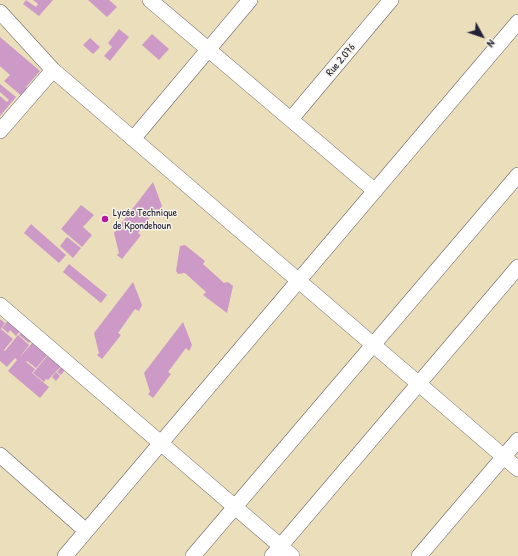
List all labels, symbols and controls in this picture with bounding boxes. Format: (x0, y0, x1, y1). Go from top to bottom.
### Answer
north arrow (462, 16, 502, 56)
text: N (484, 37, 498, 50)
street label: Rue 2.076 (324, 41, 358, 79)
place label: Lycée Technique de Kpondehoun (113, 206, 177, 232)
marker: Lycée Technique de Kpondehoun (100, 214, 110, 224)

